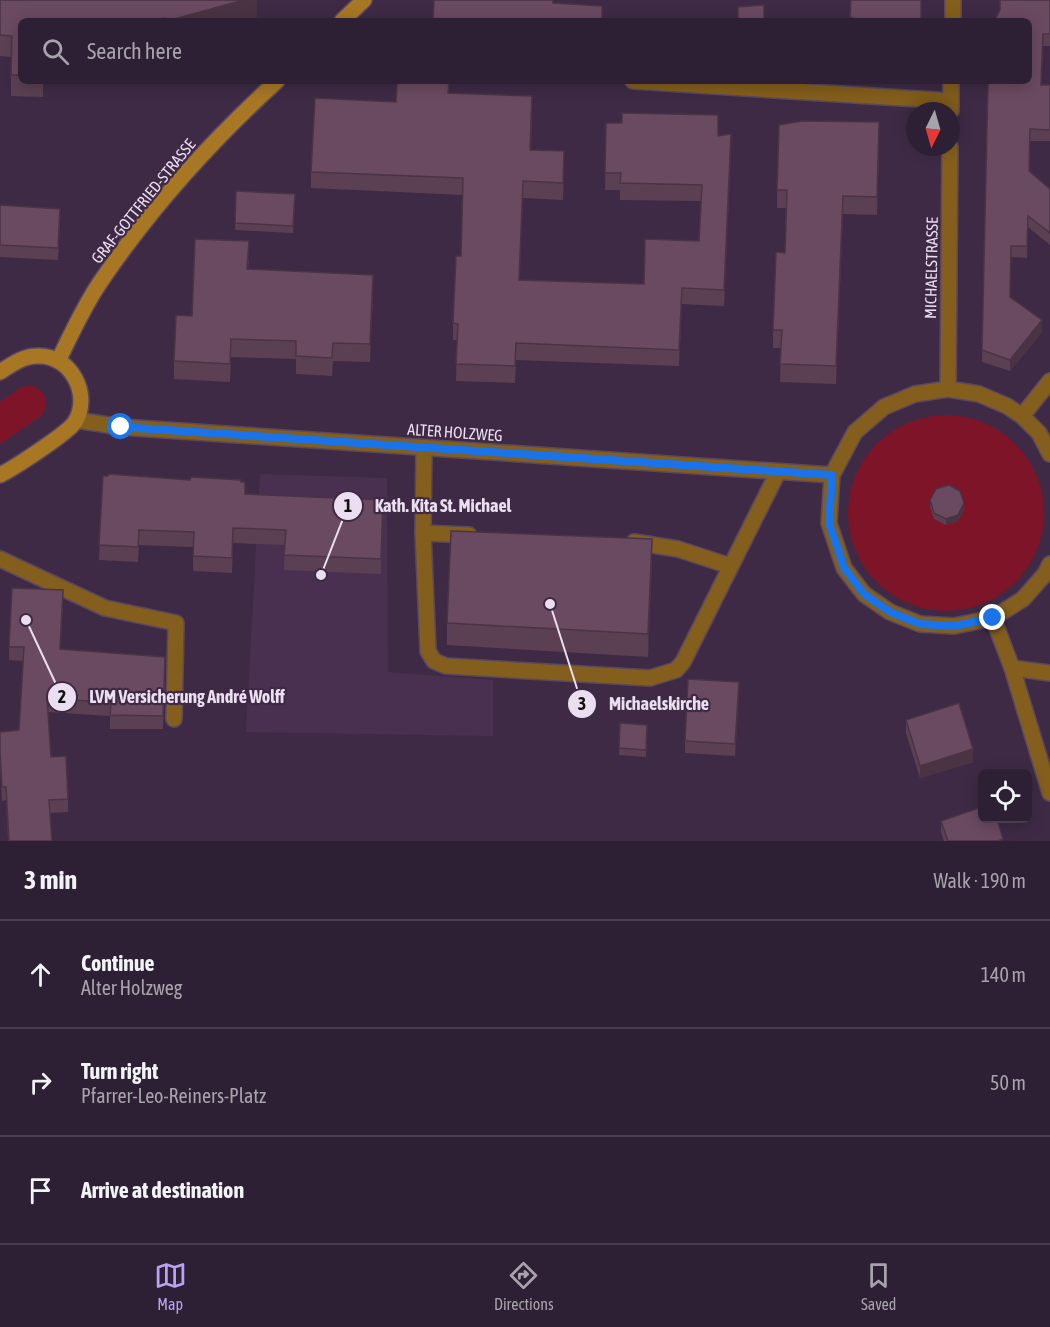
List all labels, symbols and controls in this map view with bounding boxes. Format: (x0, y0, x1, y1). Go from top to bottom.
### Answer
search box (18, 18, 1032, 84)
icon: search (39, 35, 72, 68)
text: Search here (87, 38, 182, 64)
north arrow (906, 102, 960, 156)
street label: GRAF-GOTTFRIED-STRASSE (87, 135, 199, 267)
street label: MICHAELSTRASSE (921, 217, 941, 319)
route start (107, 413, 133, 439)
street label: ALTER HOLZWEG (407, 420, 503, 444)
callout: Kath. Kita St. Michael (333, 488, 523, 524)
text: 1 (344, 495, 352, 516)
text: Kath. Kita St. Michael (375, 495, 512, 516)
route end (979, 604, 1005, 630)
callout: LVM Versicherung André Wolff (47, 679, 296, 715)
text: 2 (58, 686, 66, 707)
text: LVM Versicherung André Wolff (89, 686, 285, 707)
callout: Michaelskirche (567, 686, 721, 722)
text: 3 (578, 693, 586, 714)
text: Michaelskirche (609, 693, 709, 714)
map controls (978, 769, 1032, 823)
button: locate (978, 769, 1032, 823)
text: 3 min (24, 865, 77, 895)
text: Walk · 190 m (934, 869, 1026, 892)
text: Continue (81, 950, 155, 976)
icon: ahead (24, 958, 57, 991)
text: 140 m (981, 963, 1026, 986)
text: Alter Holzweg (81, 976, 182, 999)
text: Turn right (81, 1058, 158, 1084)
icon: right (24, 1066, 57, 1099)
text: 50 m (990, 1071, 1026, 1094)
text: Pfarrer-Leo-Reiners-Platz (81, 1084, 266, 1107)
icon: arrive (24, 1174, 57, 1207)
text: Arrive at destination (81, 1177, 244, 1203)
tab: Map (154, 1259, 187, 1313)
tab: Directions (494, 1259, 554, 1313)
tab: Saved (861, 1259, 896, 1313)

